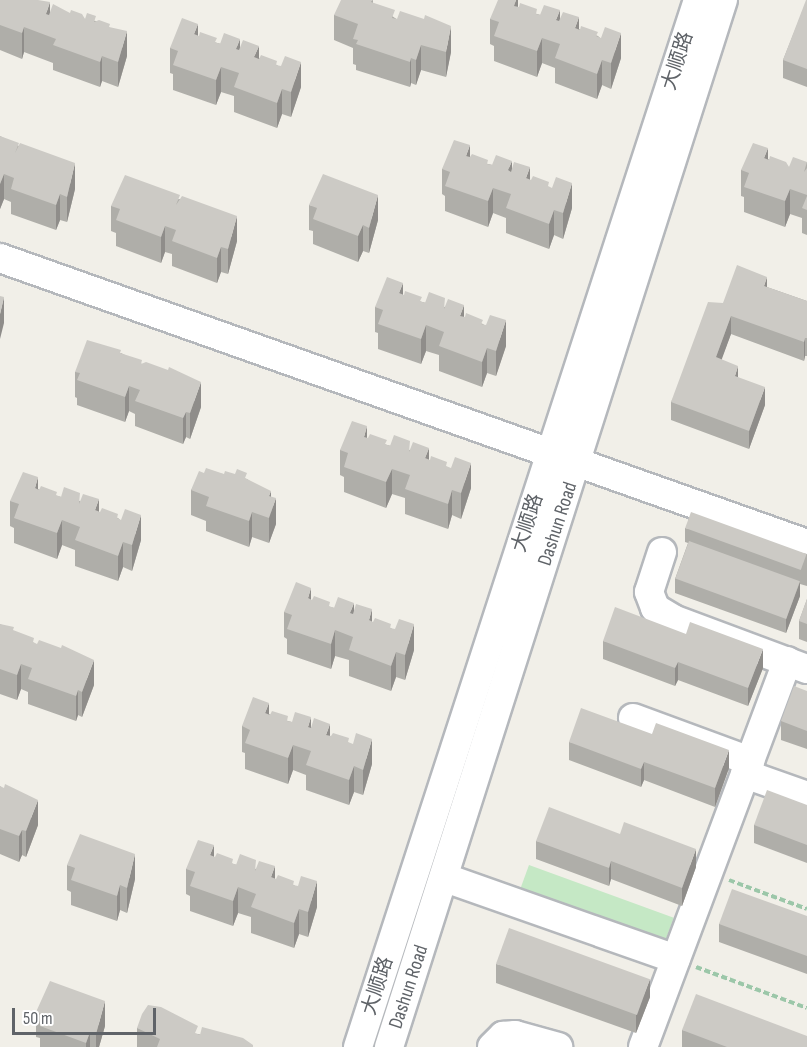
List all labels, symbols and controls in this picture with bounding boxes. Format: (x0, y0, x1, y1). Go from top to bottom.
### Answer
street label: 大顺路 (657, 29, 699, 93)
street label: Dashun Road (533, 479, 583, 569)
street label: 大顺路 (507, 491, 549, 555)
street label: Dashun Road (384, 942, 434, 1032)
street label: 大顺路 (357, 954, 399, 1018)
scale bar (15, 996, 159, 1034)
text: 50 m (23, 1008, 53, 1029)

